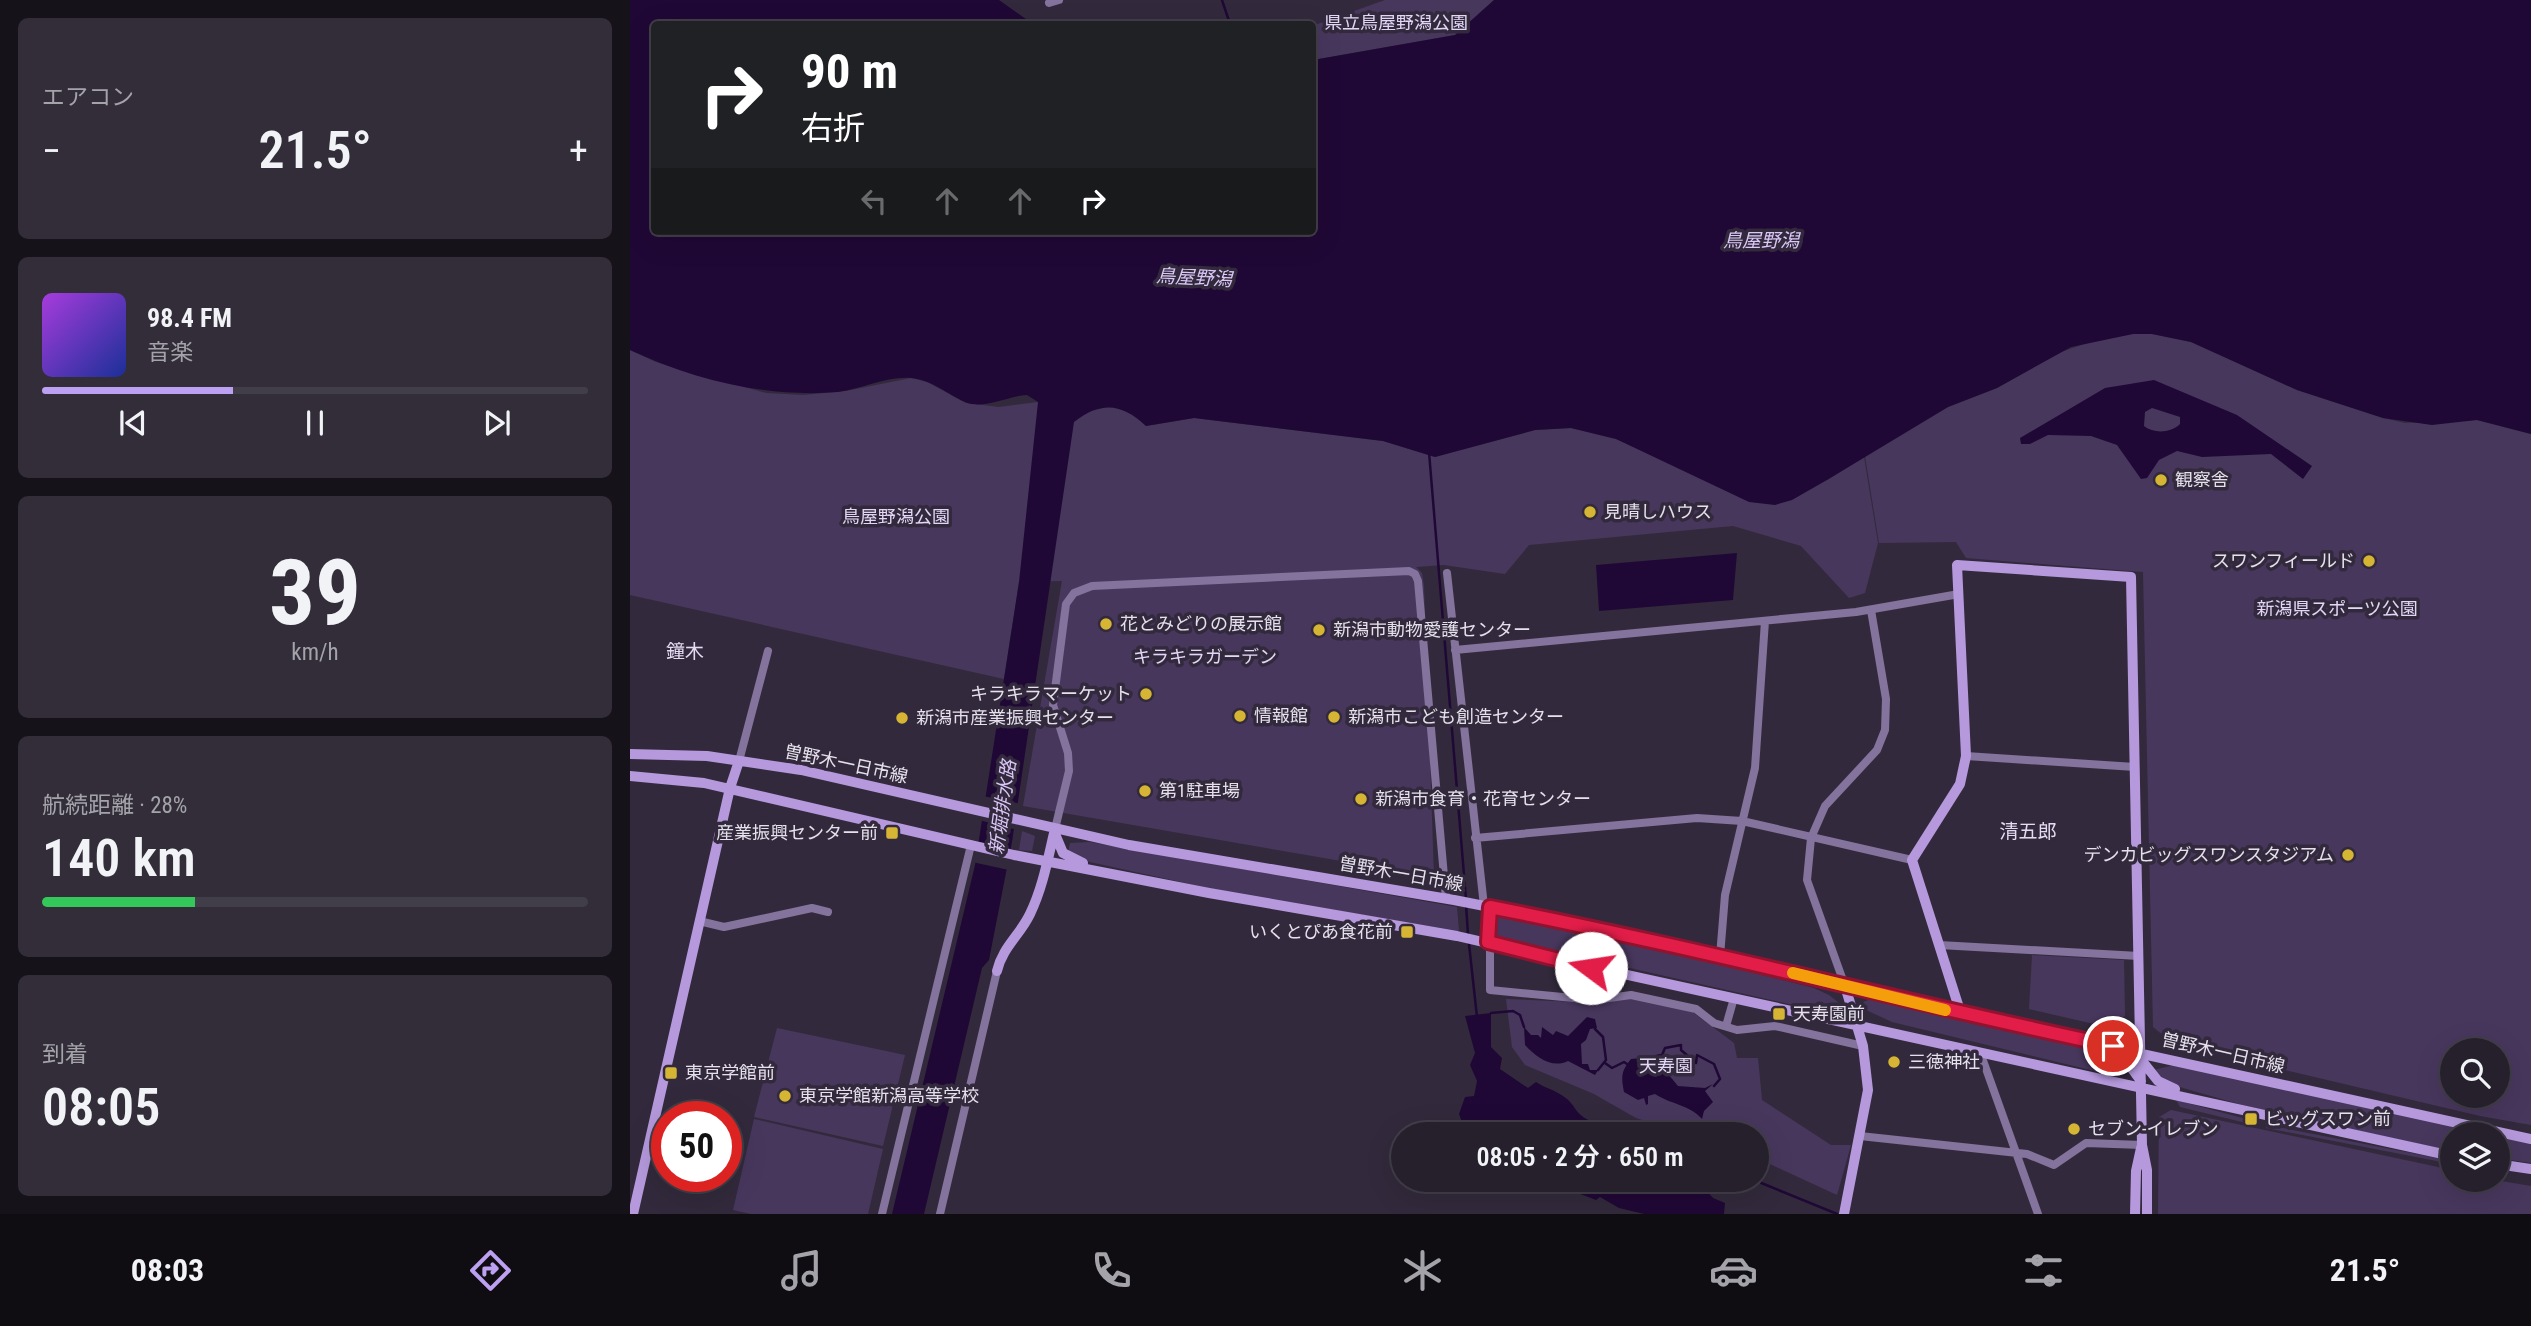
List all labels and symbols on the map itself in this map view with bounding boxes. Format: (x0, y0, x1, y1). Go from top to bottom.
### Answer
park label: 県立鳥屋野潟公園 (1324, 12, 1468, 33)
water label: 鳥屋野潟 (1723, 229, 1801, 252)
water label: 鳥屋野潟 (1155, 264, 1235, 291)
place label: 観察舎 (2175, 469, 2229, 490)
marker: 観察舎 (2153, 472, 2169, 488)
place label: 見晴しハウス (1604, 501, 1712, 522)
marker: 見晴しハウス (1582, 504, 1598, 520)
park label: 鳥屋野潟公園 (842, 506, 950, 527)
place label: スワンフィールド (2212, 550, 2355, 571)
marker: スワンフィールド (2361, 553, 2377, 569)
park label: 新潟県スポーツ公園 (2256, 598, 2418, 619)
place label: 花とみどりの展示館 (1120, 613, 1282, 634)
marker: 花とみどりの展示館 (1098, 616, 1114, 632)
place label: 新潟市動物愛護センター (1333, 619, 1531, 640)
marker: 新潟市動物愛護センター (1311, 622, 1327, 638)
district label: 鐘木 (666, 640, 704, 663)
park label: キラキラガーデン (1133, 646, 1277, 667)
place label: キラキラマーケット (970, 683, 1132, 704)
marker: キラキラマーケット (1138, 686, 1154, 702)
place label: 情報館 (1254, 705, 1308, 726)
place label: 新潟市こども創造センター (1348, 706, 1564, 727)
place label: 新潟市産業振興センター (916, 707, 1114, 728)
marker: 情報館 (1232, 708, 1248, 724)
marker: 新潟市こども創造センター (1326, 709, 1342, 725)
marker: 新潟市産業振興センター (894, 710, 910, 726)
street label: 曽野木一日市線 (782, 740, 910, 787)
water label: 新堀排水路 (984, 756, 1021, 856)
place label: 第1駐車場 (1159, 780, 1240, 801)
marker: 第1駐車場 (1137, 783, 1153, 799)
place label: 新潟市食育・花育センター (1375, 788, 1591, 809)
marker: 新潟市食育・花育センター (1353, 791, 1369, 807)
district label: 清五郎 (1999, 820, 2057, 843)
place label: 産業振興センター前 (716, 822, 878, 843)
marker: 産業振興センター前 (884, 825, 900, 841)
place label: デンカビッグスワンスタジアム (2084, 844, 2334, 865)
marker: デンカビッグスワンスタジアム (2340, 847, 2356, 863)
street label: 曽野木一日市線 (1337, 852, 1465, 895)
place label: いくとぴあ食花前 (1249, 921, 1393, 942)
marker: いくとぴあ食花前 (1399, 924, 1415, 940)
position arrow (1554, 931, 1628, 1005)
place label: 天寿園前 (1793, 1003, 1865, 1024)
marker: 天寿園前 (1771, 1006, 1787, 1022)
pin (2083, 1016, 2143, 1076)
street label: 曽野木一日市線 (2159, 1028, 2287, 1077)
place label: 三徳神社 (1908, 1051, 1980, 1072)
marker: 三徳神社 (1886, 1054, 1902, 1070)
park label: 天寿園 (1639, 1055, 1693, 1076)
place label: 東京学館前 (685, 1062, 775, 1083)
marker: 東京学館前 (663, 1065, 679, 1081)
place label: 東京学館新潟高等学校 (799, 1085, 979, 1106)
marker: 東京学館新潟高等学校 (777, 1088, 793, 1104)
speed limit sign: 50 (651, 1101, 742, 1192)
place label: ビッグスワン前 (2265, 1108, 2391, 1129)
marker: ビッグスワン前 (2243, 1111, 2259, 1127)
place label: セブン-イレブン (2088, 1118, 2218, 1139)
marker: セブン-イレブン (2066, 1121, 2082, 1137)

